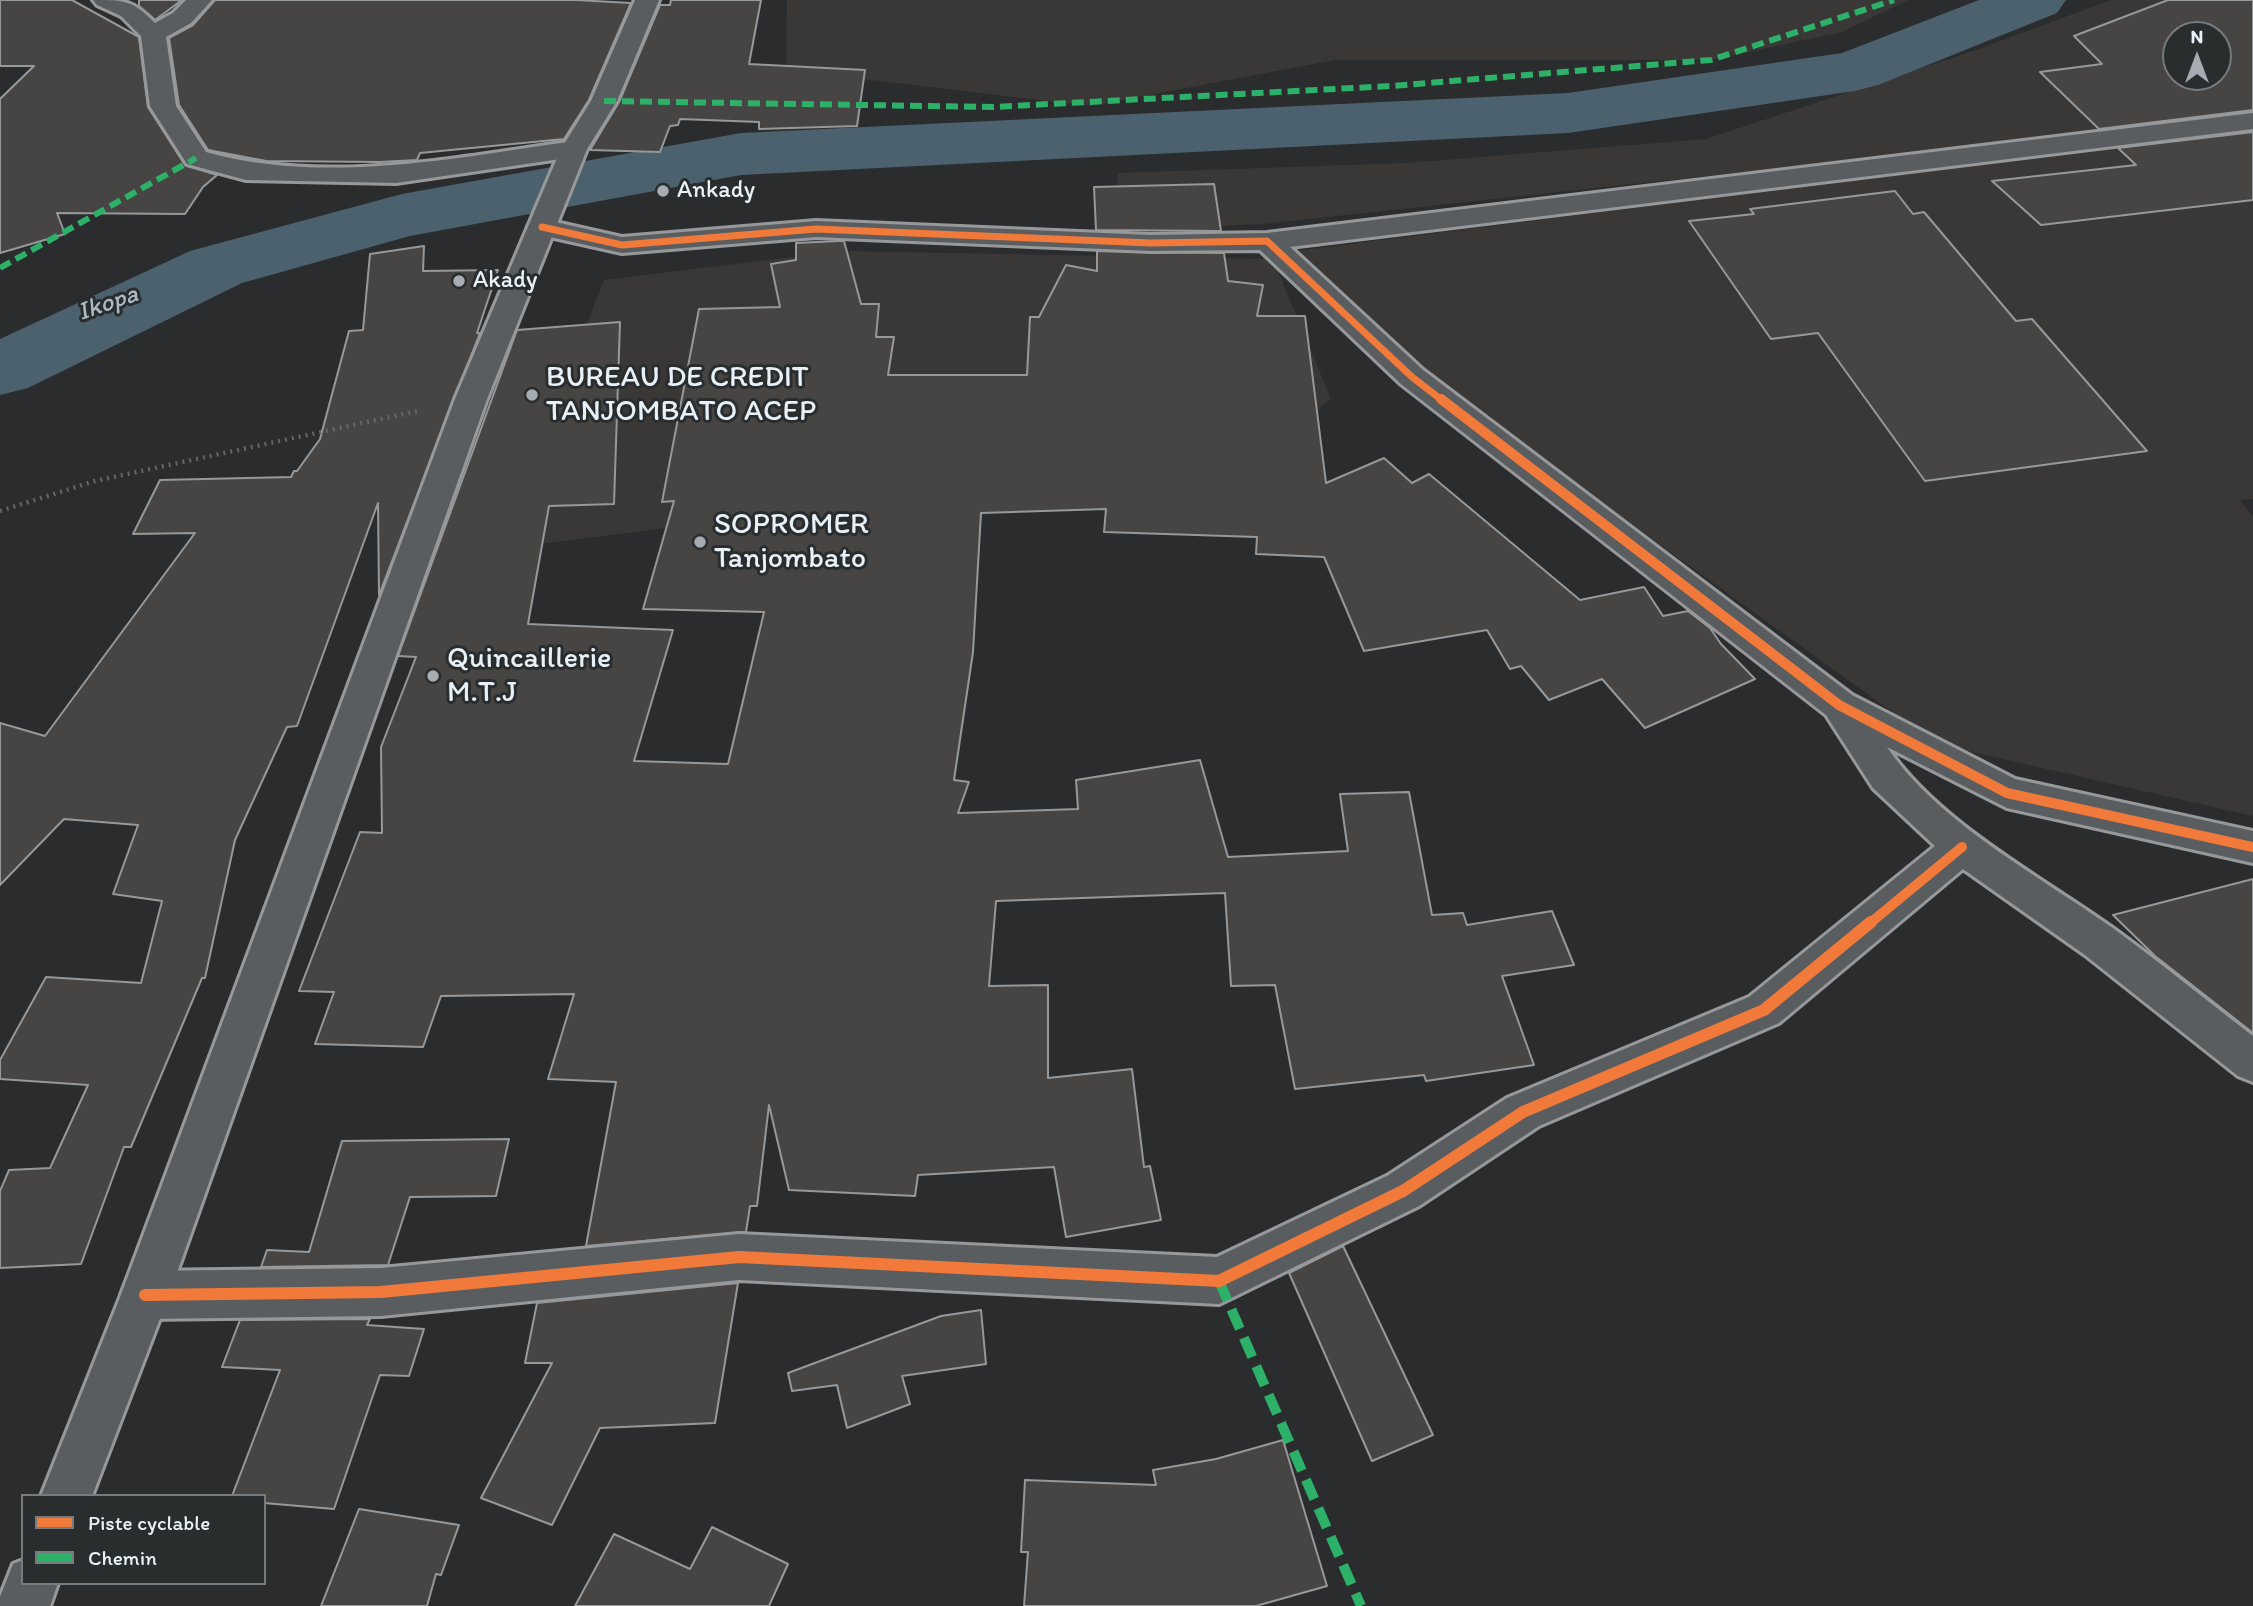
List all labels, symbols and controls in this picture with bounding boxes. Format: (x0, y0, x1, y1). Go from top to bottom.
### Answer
north arrow (2162, 21, 2232, 91)
text: N (2191, 25, 2203, 48)
place label: Ankady (677, 177, 755, 205)
marker: Ankady (655, 183, 671, 199)
place label: Akady (473, 267, 537, 295)
marker: Akady (451, 273, 467, 289)
water label: Ikopa (74, 279, 142, 329)
place label: BUREAU DE CREDIT TANJOMBATO ACEP (546, 360, 816, 430)
marker: BUREAU DE CREDIT TANJOMBATO ACEP (524, 387, 540, 403)
place label: SOPROMER Tanjombato (714, 507, 869, 578)
marker: SOPROMER Tanjombato (692, 534, 708, 550)
place label: Quincaillerie M.T.J (447, 641, 611, 712)
marker: Quincaillerie M.T.J (425, 668, 441, 684)
legend (21, 1494, 266, 1585)
text: Piste cyclable (88, 1510, 210, 1535)
text: Chemin (88, 1545, 157, 1570)

